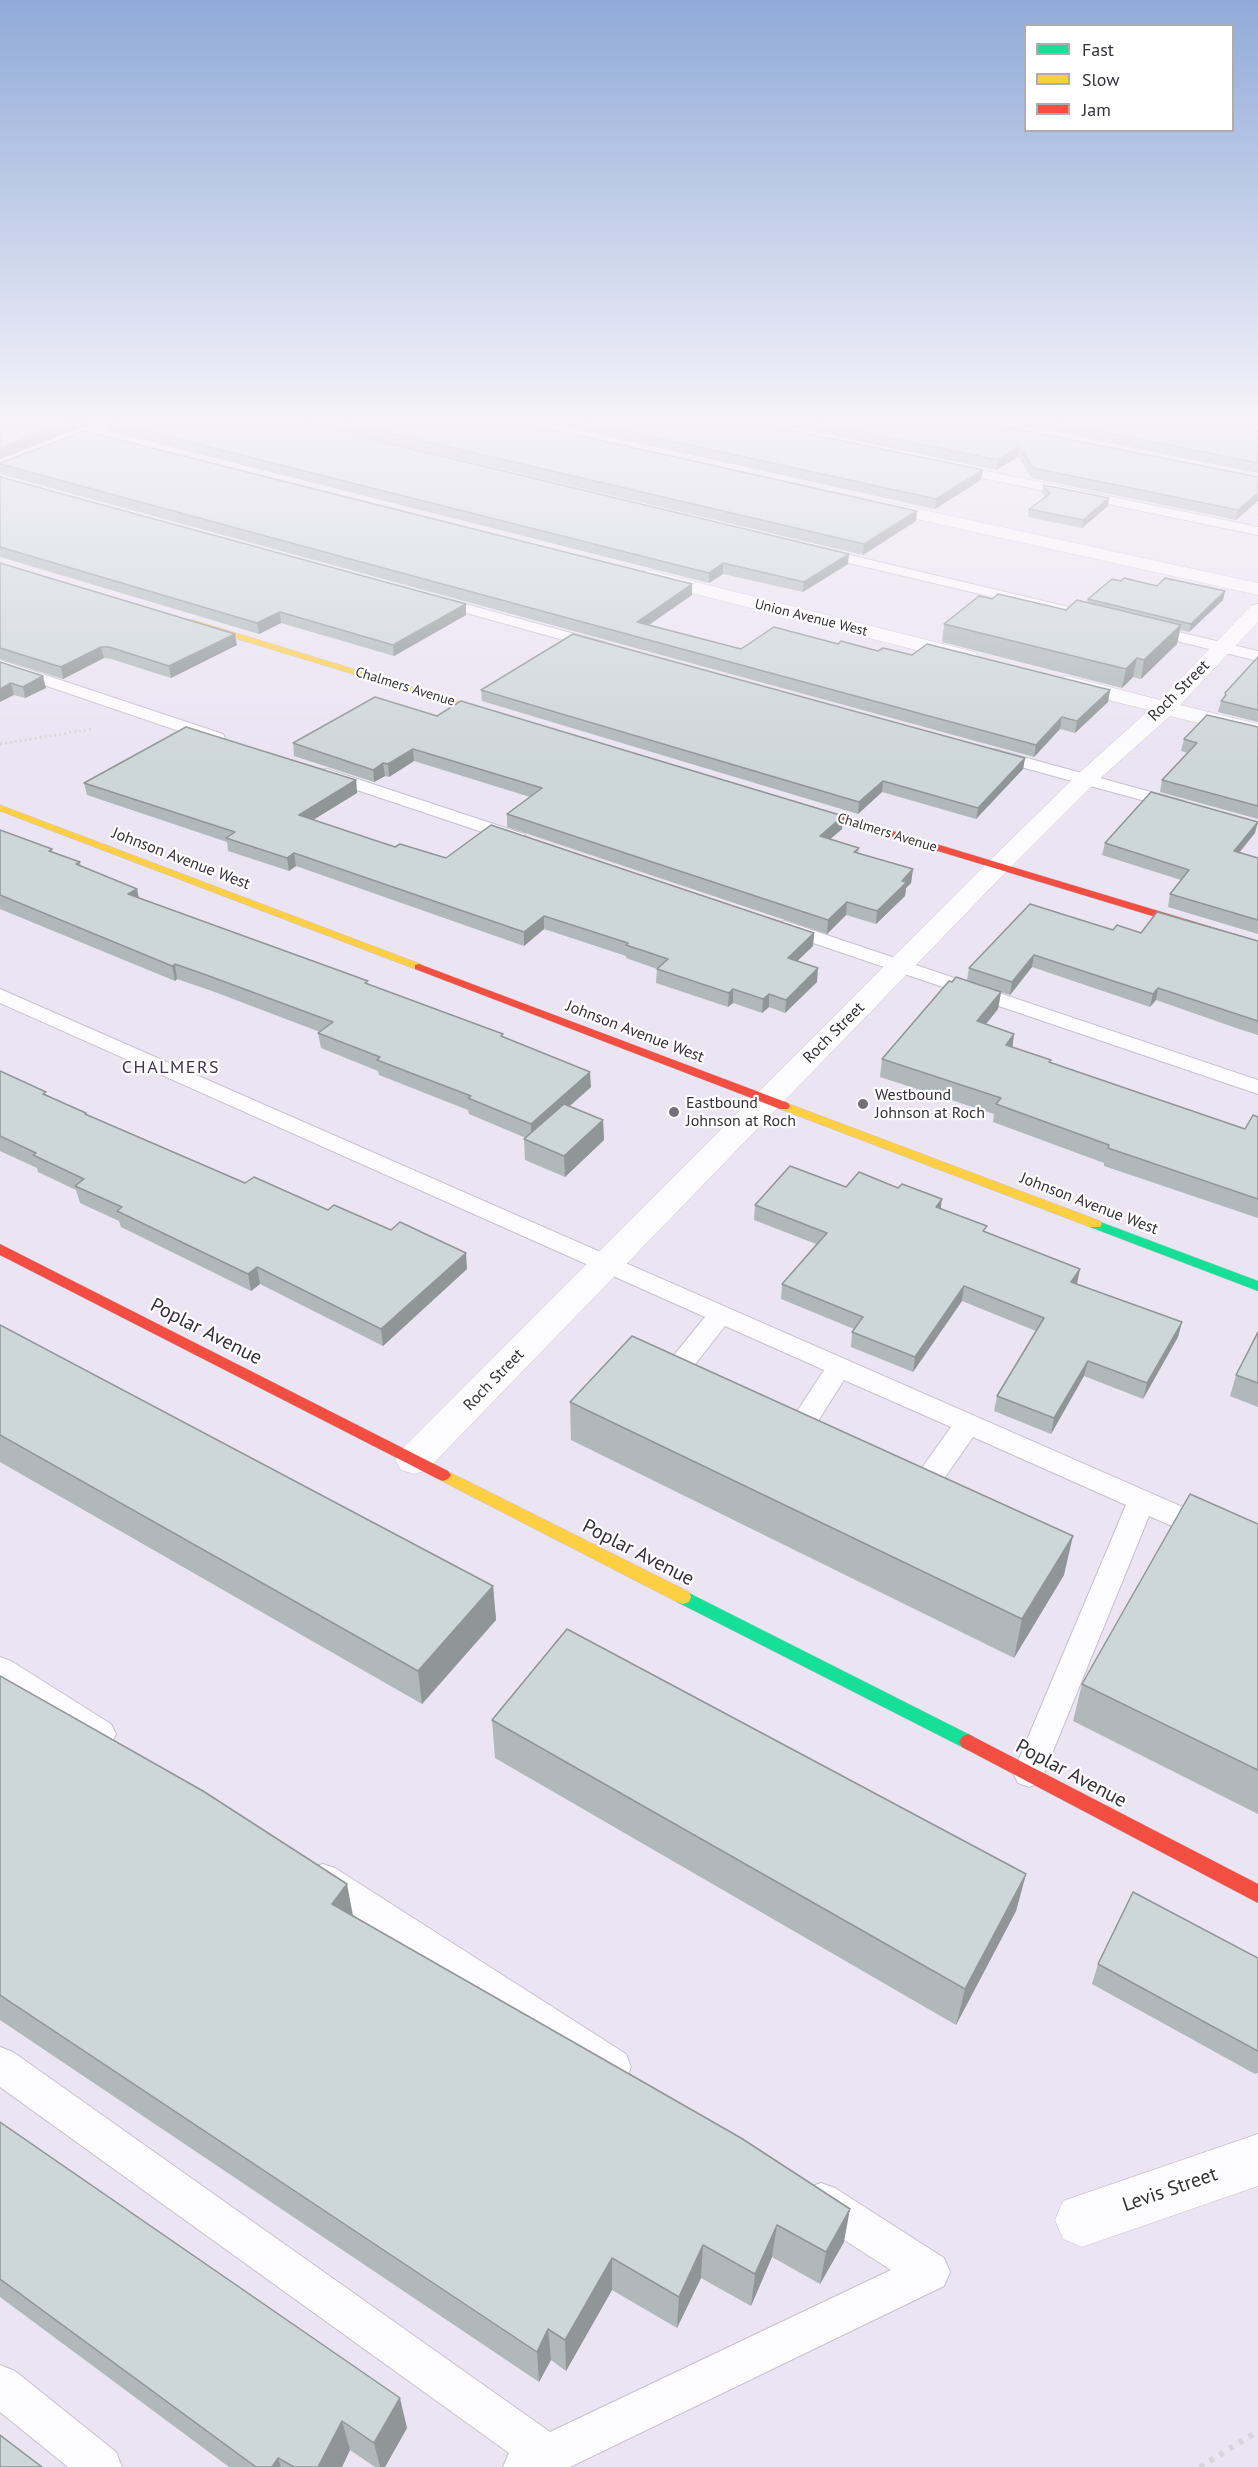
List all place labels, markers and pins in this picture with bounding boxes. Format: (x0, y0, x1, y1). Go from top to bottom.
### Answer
place label: Westbound Johnson at Roch (875, 1085, 985, 1123)
place label: Eastbound Johnson at Roch (686, 1093, 796, 1131)
marker: Westbound Johnson at Roch (856, 1097, 870, 1111)
marker: Eastbound Johnson at Roch (667, 1105, 681, 1119)

